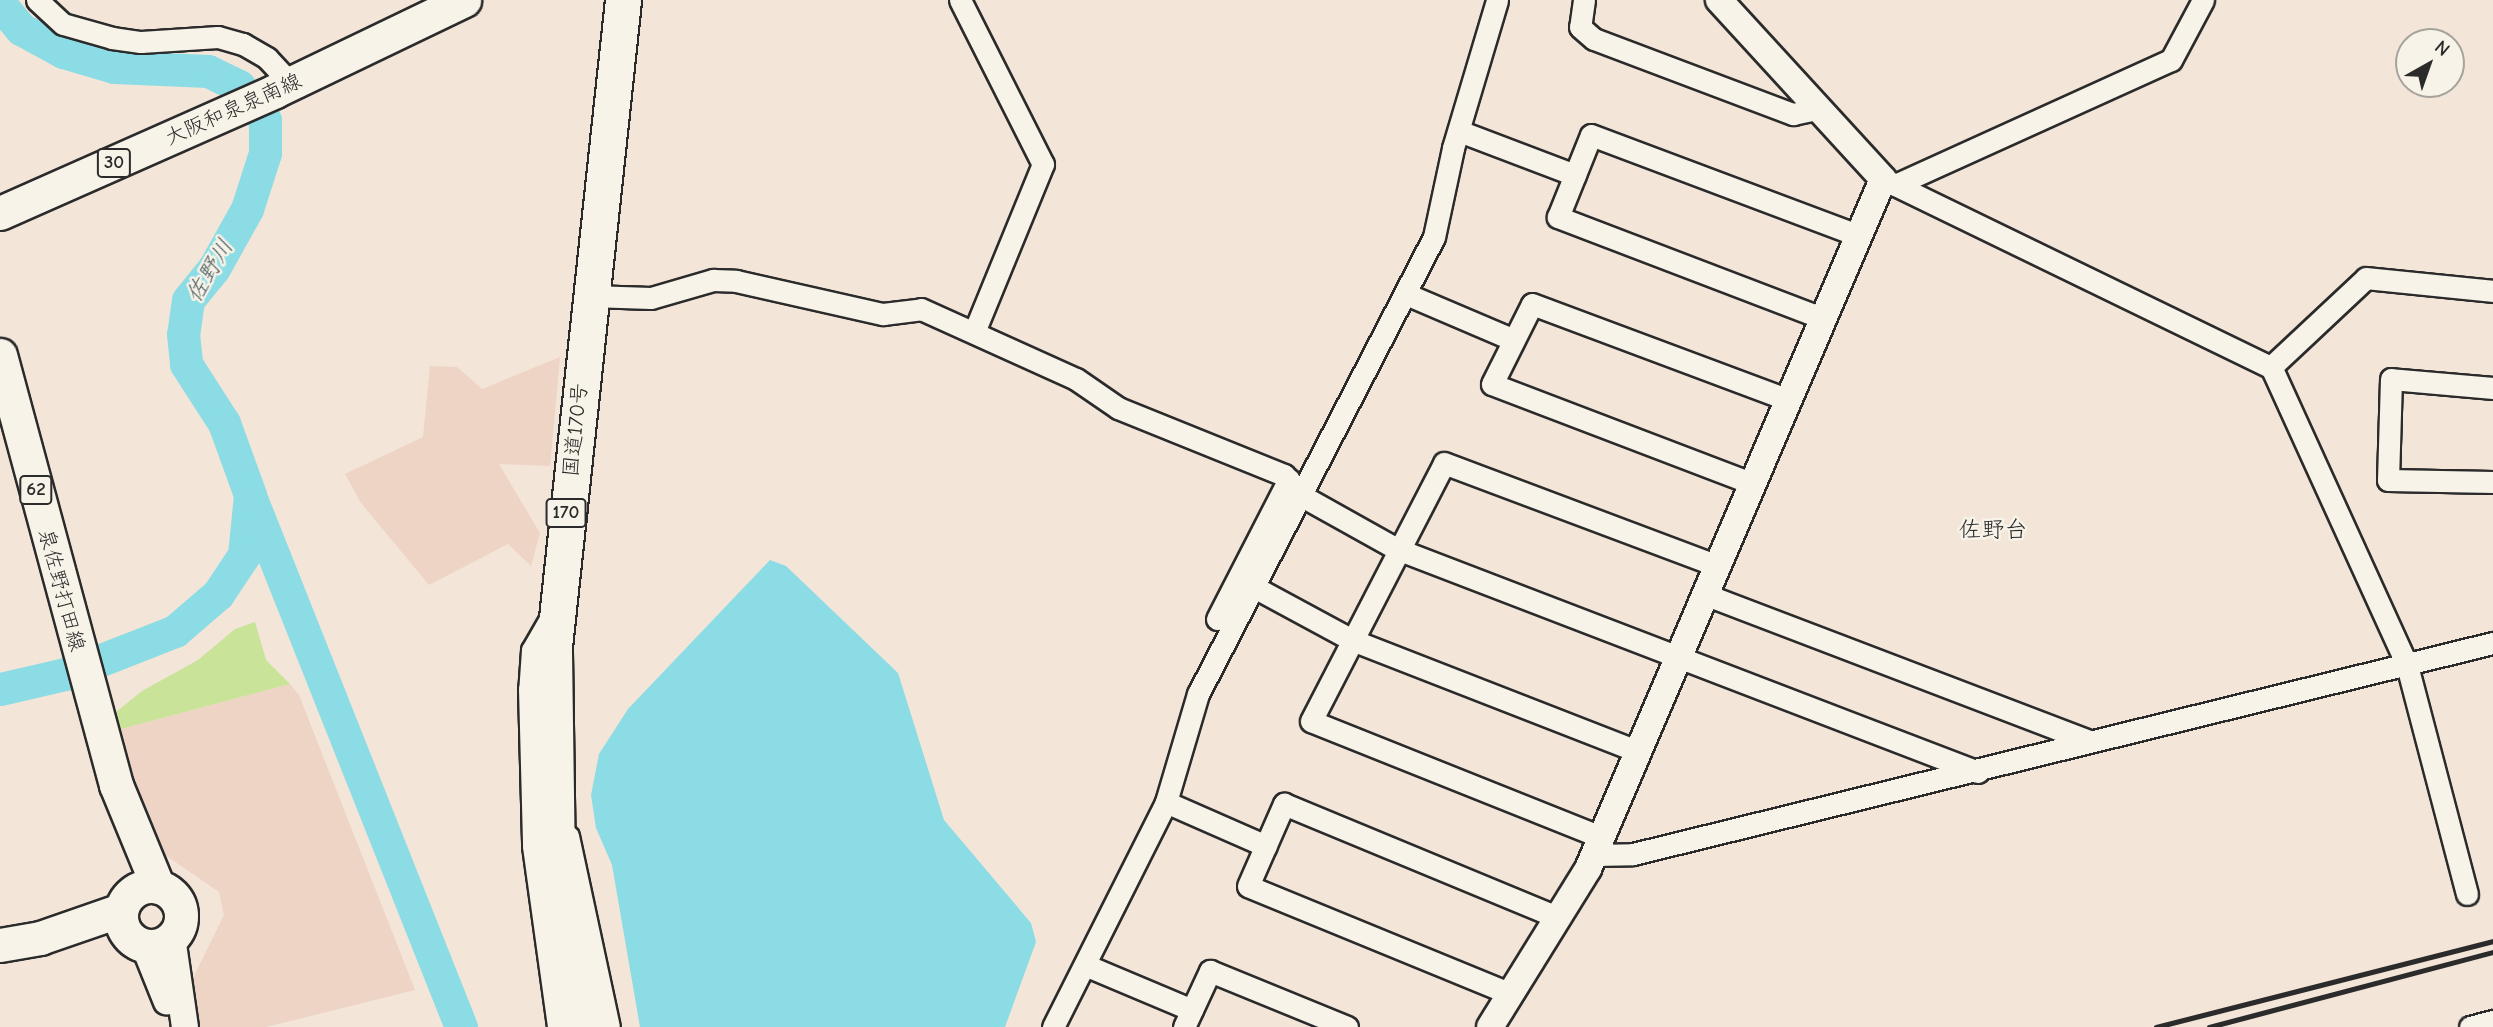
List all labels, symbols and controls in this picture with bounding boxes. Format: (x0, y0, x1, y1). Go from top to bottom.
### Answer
north arrow (2395, 28, 2465, 98)
text: N (2430, 36, 2454, 61)
street label: 大阪和泉泉南線 (161, 68, 305, 150)
road number: 30 (96, 148, 132, 178)
water label: 佐野川 (180, 234, 240, 308)
street label: 国道170号 (558, 382, 592, 478)
road number: 62 (19, 475, 54, 505)
road number: 170 (545, 498, 587, 528)
district label: 佐野台 (1959, 516, 2027, 544)
street label: 泉佐野打田線 (34, 526, 90, 654)

